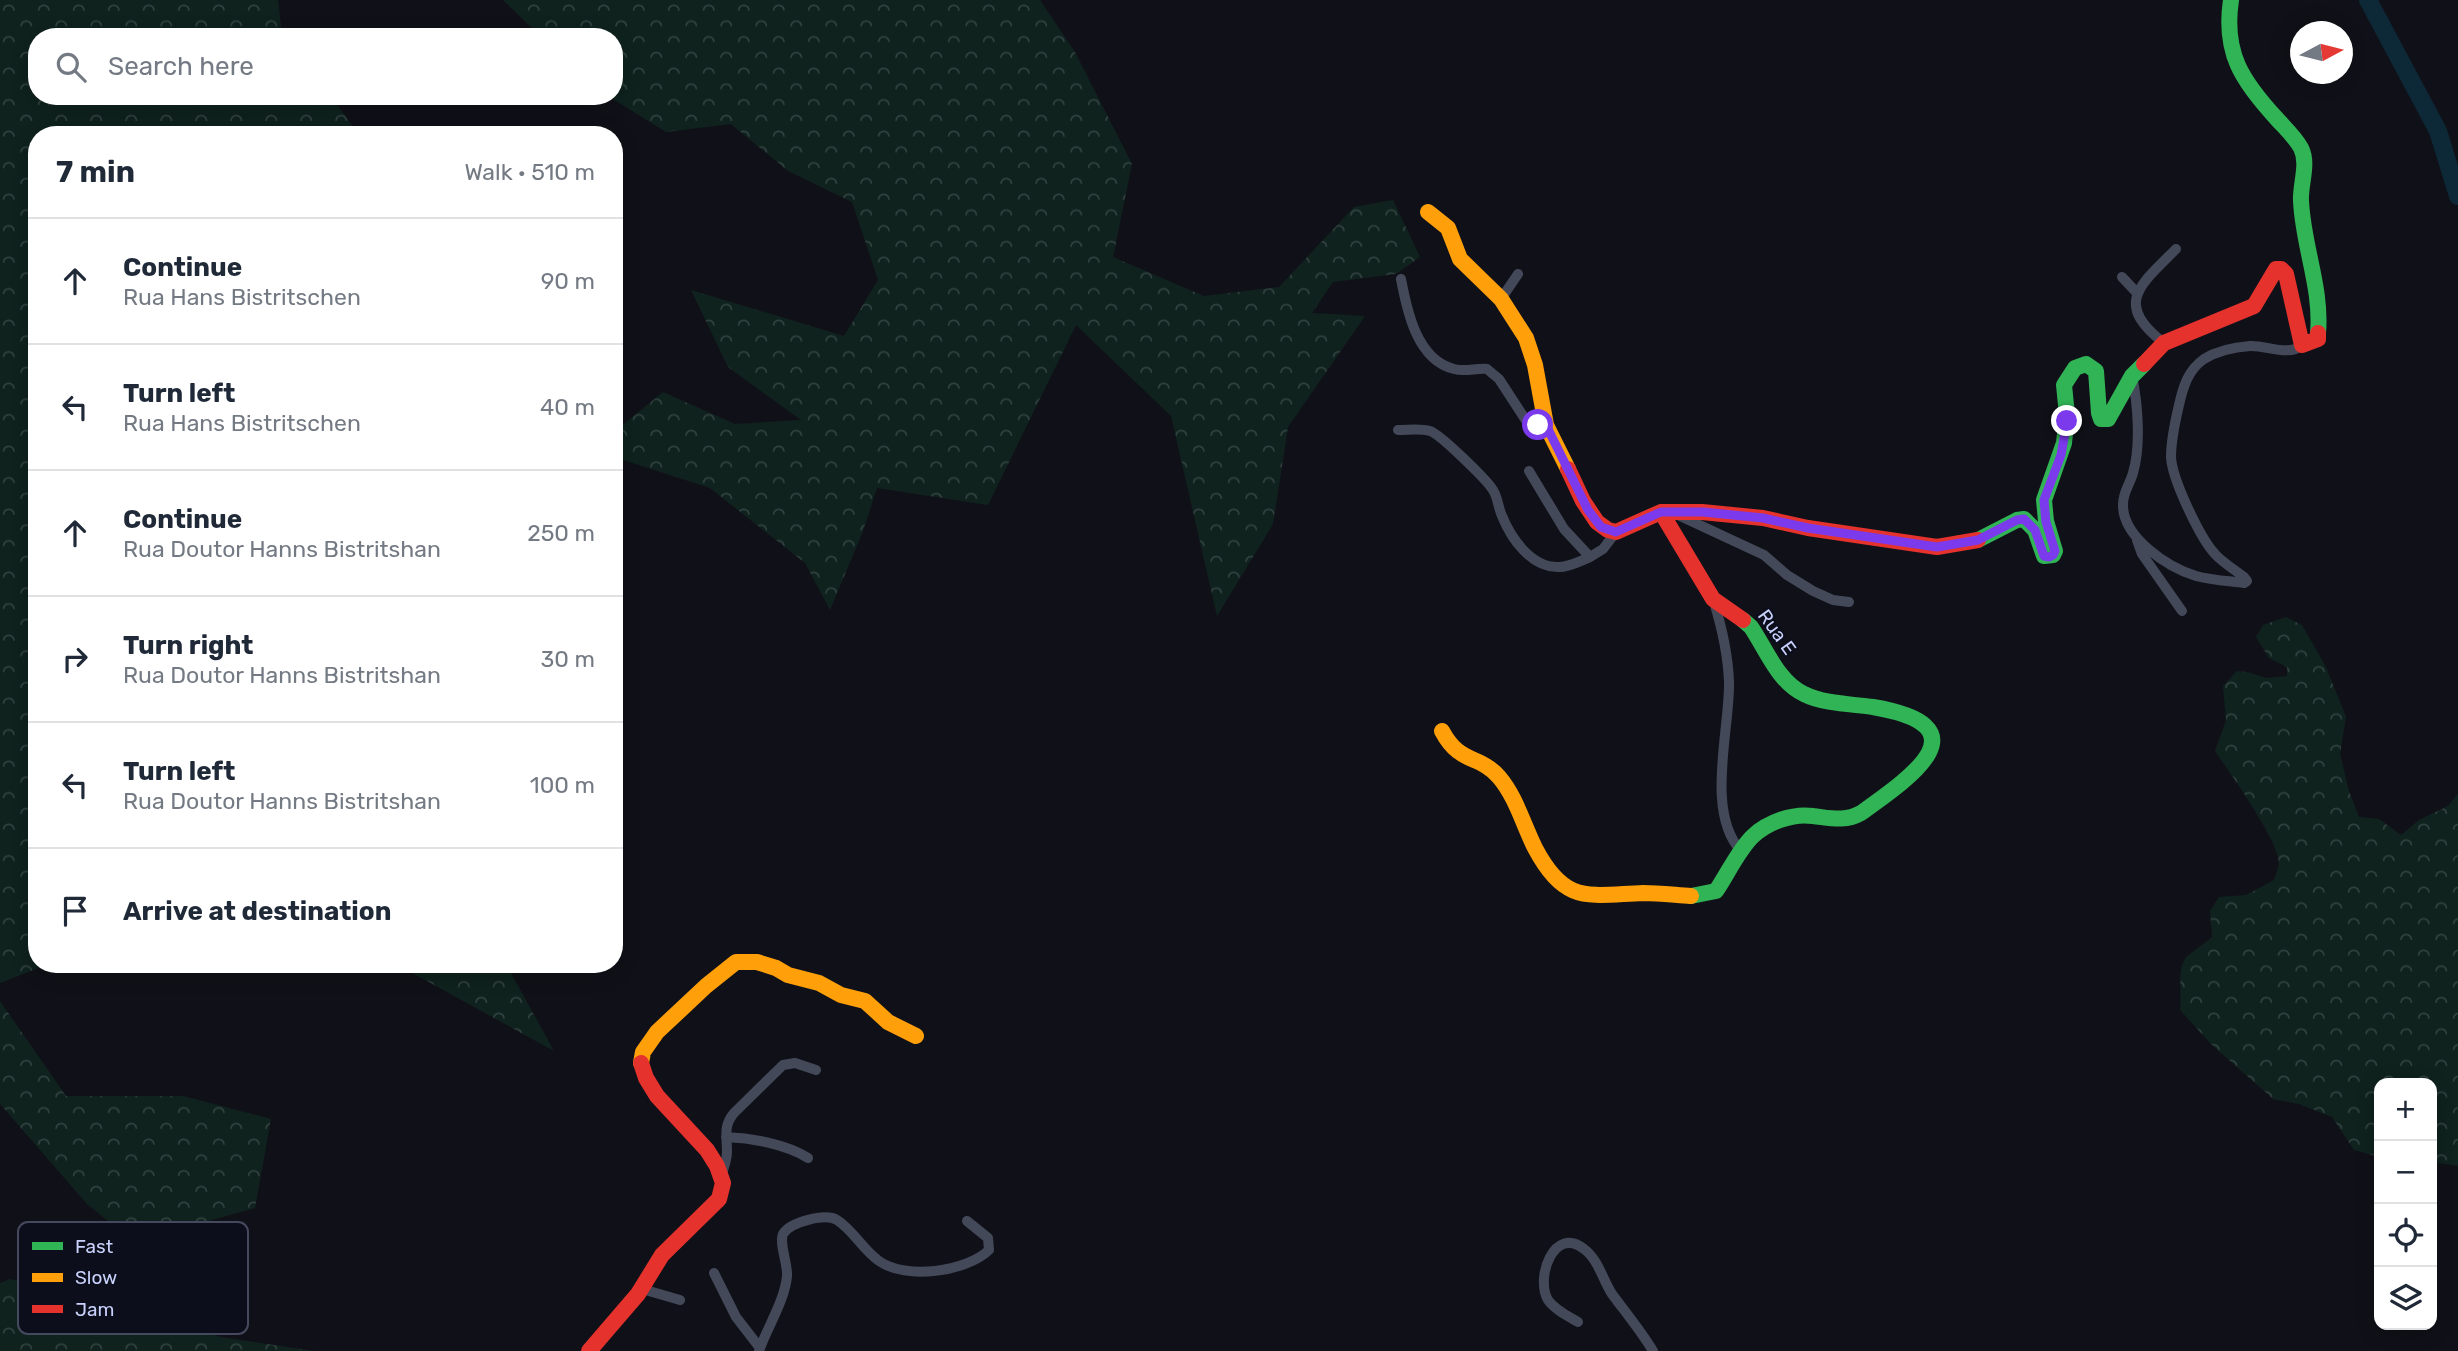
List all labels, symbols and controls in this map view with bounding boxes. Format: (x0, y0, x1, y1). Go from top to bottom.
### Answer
north arrow (2290, 21, 2353, 84)
search box (28, 28, 623, 105)
icon: search (52, 48, 90, 86)
text: Search here (108, 51, 254, 82)
text: 7 min (56, 154, 135, 190)
text: Walk · 510 m (464, 158, 595, 186)
text: Continue (123, 252, 242, 283)
icon: ahead (56, 262, 94, 300)
text: 90 m (541, 267, 595, 295)
text: Rua Hans Bistritschen (123, 283, 361, 311)
text: Turn left (123, 378, 235, 409)
icon: left (56, 388, 94, 426)
text: 40 m (540, 393, 595, 421)
route end (2051, 405, 2082, 436)
text: Rua Hans Bistritschen (123, 409, 361, 437)
route start (1522, 409, 1553, 440)
text: Continue (123, 504, 242, 535)
icon: ahead (56, 514, 94, 552)
text: 250 m (527, 519, 595, 547)
text: Rua Doutor Hanns Bistritshan (123, 535, 441, 563)
street label: Rua E (1753, 605, 1801, 659)
text: Turn right (123, 630, 253, 661)
icon: right (56, 640, 94, 678)
text: 30 m (540, 645, 595, 673)
text: Rua Doutor Hanns Bistritshan (123, 661, 441, 689)
text: Turn left (123, 756, 235, 787)
icon: left (56, 766, 94, 804)
text: 100 m (530, 771, 595, 799)
text: Rua Doutor Hanns Bistritshan (123, 787, 441, 815)
icon: arrive (56, 892, 94, 930)
text: Arrive at destination (123, 896, 391, 927)
map controls (2374, 1078, 2437, 1330)
button: + (2374, 1078, 2437, 1141)
button: − (2374, 1141, 2437, 1204)
button: locate (2374, 1204, 2437, 1267)
legend (18, 1222, 248, 1334)
text: Fast (75, 1235, 114, 1258)
text: Slow (75, 1266, 117, 1289)
button: layers (2374, 1267, 2437, 1330)
text: Jam (75, 1298, 114, 1321)

